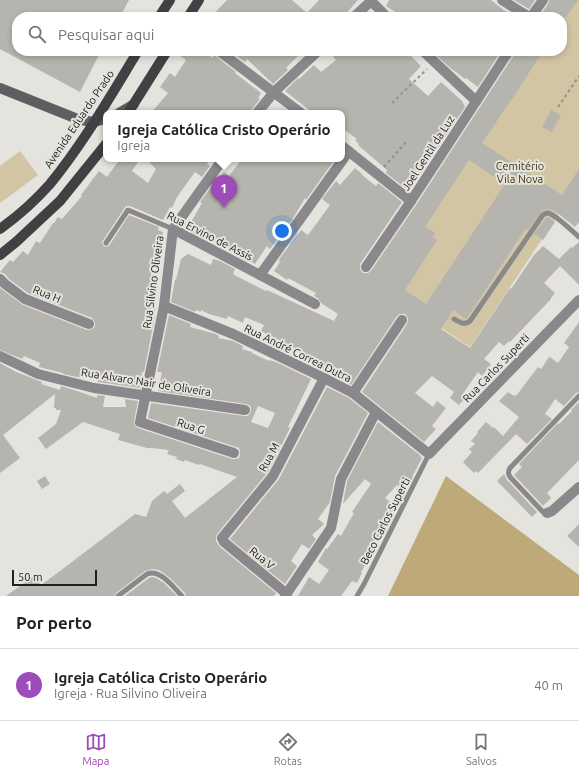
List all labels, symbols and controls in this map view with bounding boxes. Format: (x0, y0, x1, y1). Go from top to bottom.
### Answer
search box (12, 12, 567, 56)
icon: search (26, 23, 48, 45)
text: Pesquisar aqui (58, 26, 154, 43)
street label: Avenida Eduardo Prado (42, 68, 116, 170)
popup (103, 110, 345, 162)
street label: Joel Gentil da Luz (399, 113, 457, 193)
text: Igreja Católica Cristo Operário (117, 121, 331, 138)
text: Igreja (117, 138, 150, 152)
park label: Cemitério Vila Nova (496, 160, 544, 185)
pin: 1 (211, 175, 237, 208)
street label: Rua Ervino de Assis (165, 209, 255, 263)
your location (272, 221, 292, 241)
street label: Rua Silvino Oliveira (141, 235, 165, 329)
street label: Rua H (31, 283, 63, 305)
street label: Rua André Correa Dutra (242, 322, 354, 384)
street label: Rua Carlos Superti (460, 331, 532, 405)
street label: Rua Alvaro Nair de Oliveira (80, 366, 212, 398)
street label: Rua G (176, 416, 206, 436)
street label: Rua M (256, 441, 282, 473)
street label: Beco Carlos Superti (358, 476, 412, 566)
street label: Rua V (247, 544, 277, 572)
scale bar (12, 568, 97, 587)
text: 50 m (18, 571, 42, 583)
text: Por perto (16, 613, 92, 632)
text: Igreja Católica Cristo Operário (54, 669, 267, 686)
text: 1 (25, 678, 33, 692)
text: 40 m (534, 678, 563, 692)
text: Igreja · Rua Silvino Oliveira (54, 686, 207, 700)
tab: Mapa (82, 731, 109, 767)
tab: Rotas (274, 731, 302, 767)
tab: Salvos (466, 731, 497, 767)

